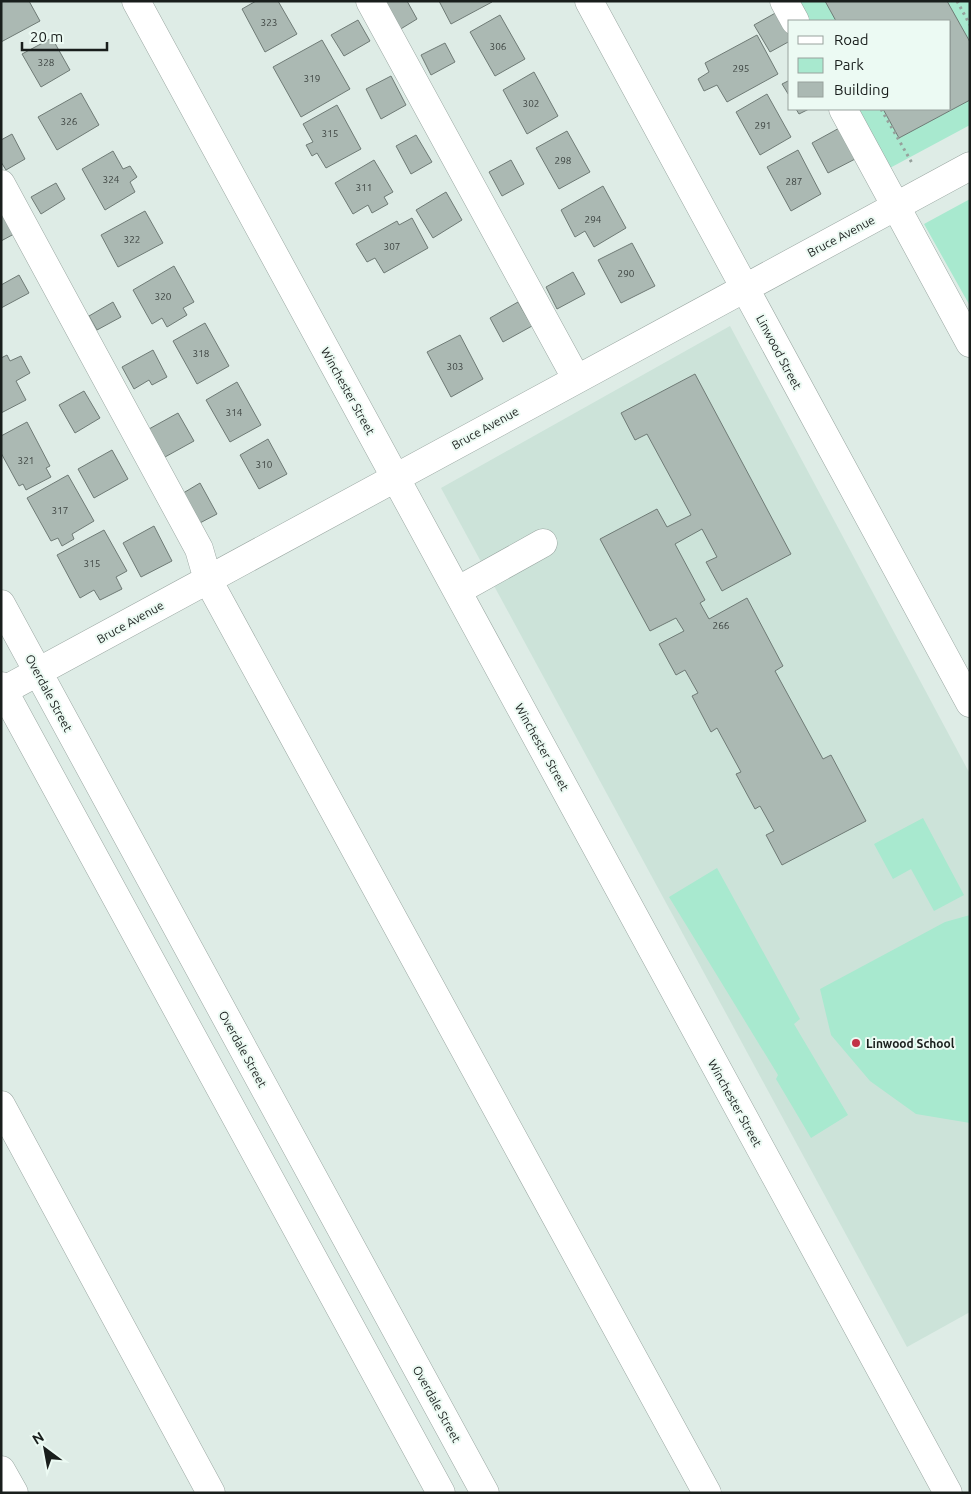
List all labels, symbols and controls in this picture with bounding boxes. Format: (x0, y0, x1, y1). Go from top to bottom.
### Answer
house number: 323 (261, 17, 277, 28)
scale bar (22, 20, 108, 52)
legend (788, 20, 951, 110)
text: 20 m (30, 28, 63, 45)
text: Road (834, 31, 869, 48)
house number: 306 (490, 41, 507, 52)
text: Park (834, 56, 864, 73)
house number: 328 (38, 57, 55, 68)
house number: 295 (733, 63, 749, 74)
house number: 319 (304, 73, 320, 84)
text: Building (834, 81, 889, 98)
house number: 302 (523, 98, 539, 109)
house number: 326 (61, 116, 78, 127)
house number: 291 (755, 120, 771, 131)
house number: 315 (322, 128, 338, 139)
house number: 298 (555, 155, 572, 166)
house number: 324 (103, 174, 120, 185)
house number: 287 (786, 176, 802, 187)
house number: 311 (356, 182, 372, 193)
street label: Bruce Avenue (805, 213, 877, 259)
house number: 294 (585, 214, 602, 225)
house number: 322 (124, 234, 140, 245)
house number: 307 (384, 241, 400, 252)
house number: 290 (618, 268, 635, 279)
house number: 320 (155, 291, 172, 302)
street label: Linwood Street (754, 313, 804, 392)
street label: Winchester Street (319, 345, 377, 437)
house number: 318 (193, 348, 210, 359)
house number: 303 (447, 361, 463, 372)
street label: Bruce Avenue (449, 404, 521, 452)
house number: 314 (226, 407, 243, 418)
house number: 321 (18, 455, 34, 466)
house number: 310 (256, 459, 273, 470)
house number: 317 (52, 505, 68, 516)
house number: 315 (84, 558, 100, 569)
street label: Bruce Avenue (94, 598, 166, 646)
house number: 266 (713, 620, 730, 631)
street label: Overdale Street (23, 652, 75, 734)
street label: Winchester Street (513, 701, 571, 793)
street label: Overdale Street (217, 1008, 270, 1090)
marker: Linwood School (850, 1037, 862, 1049)
place label: Linwood School (866, 1037, 955, 1050)
street label: Winchester Street (706, 1057, 764, 1149)
street label: Overdale Street (411, 1363, 464, 1445)
north arrow (20, 1424, 70, 1474)
text: N (29, 1428, 47, 1448)

